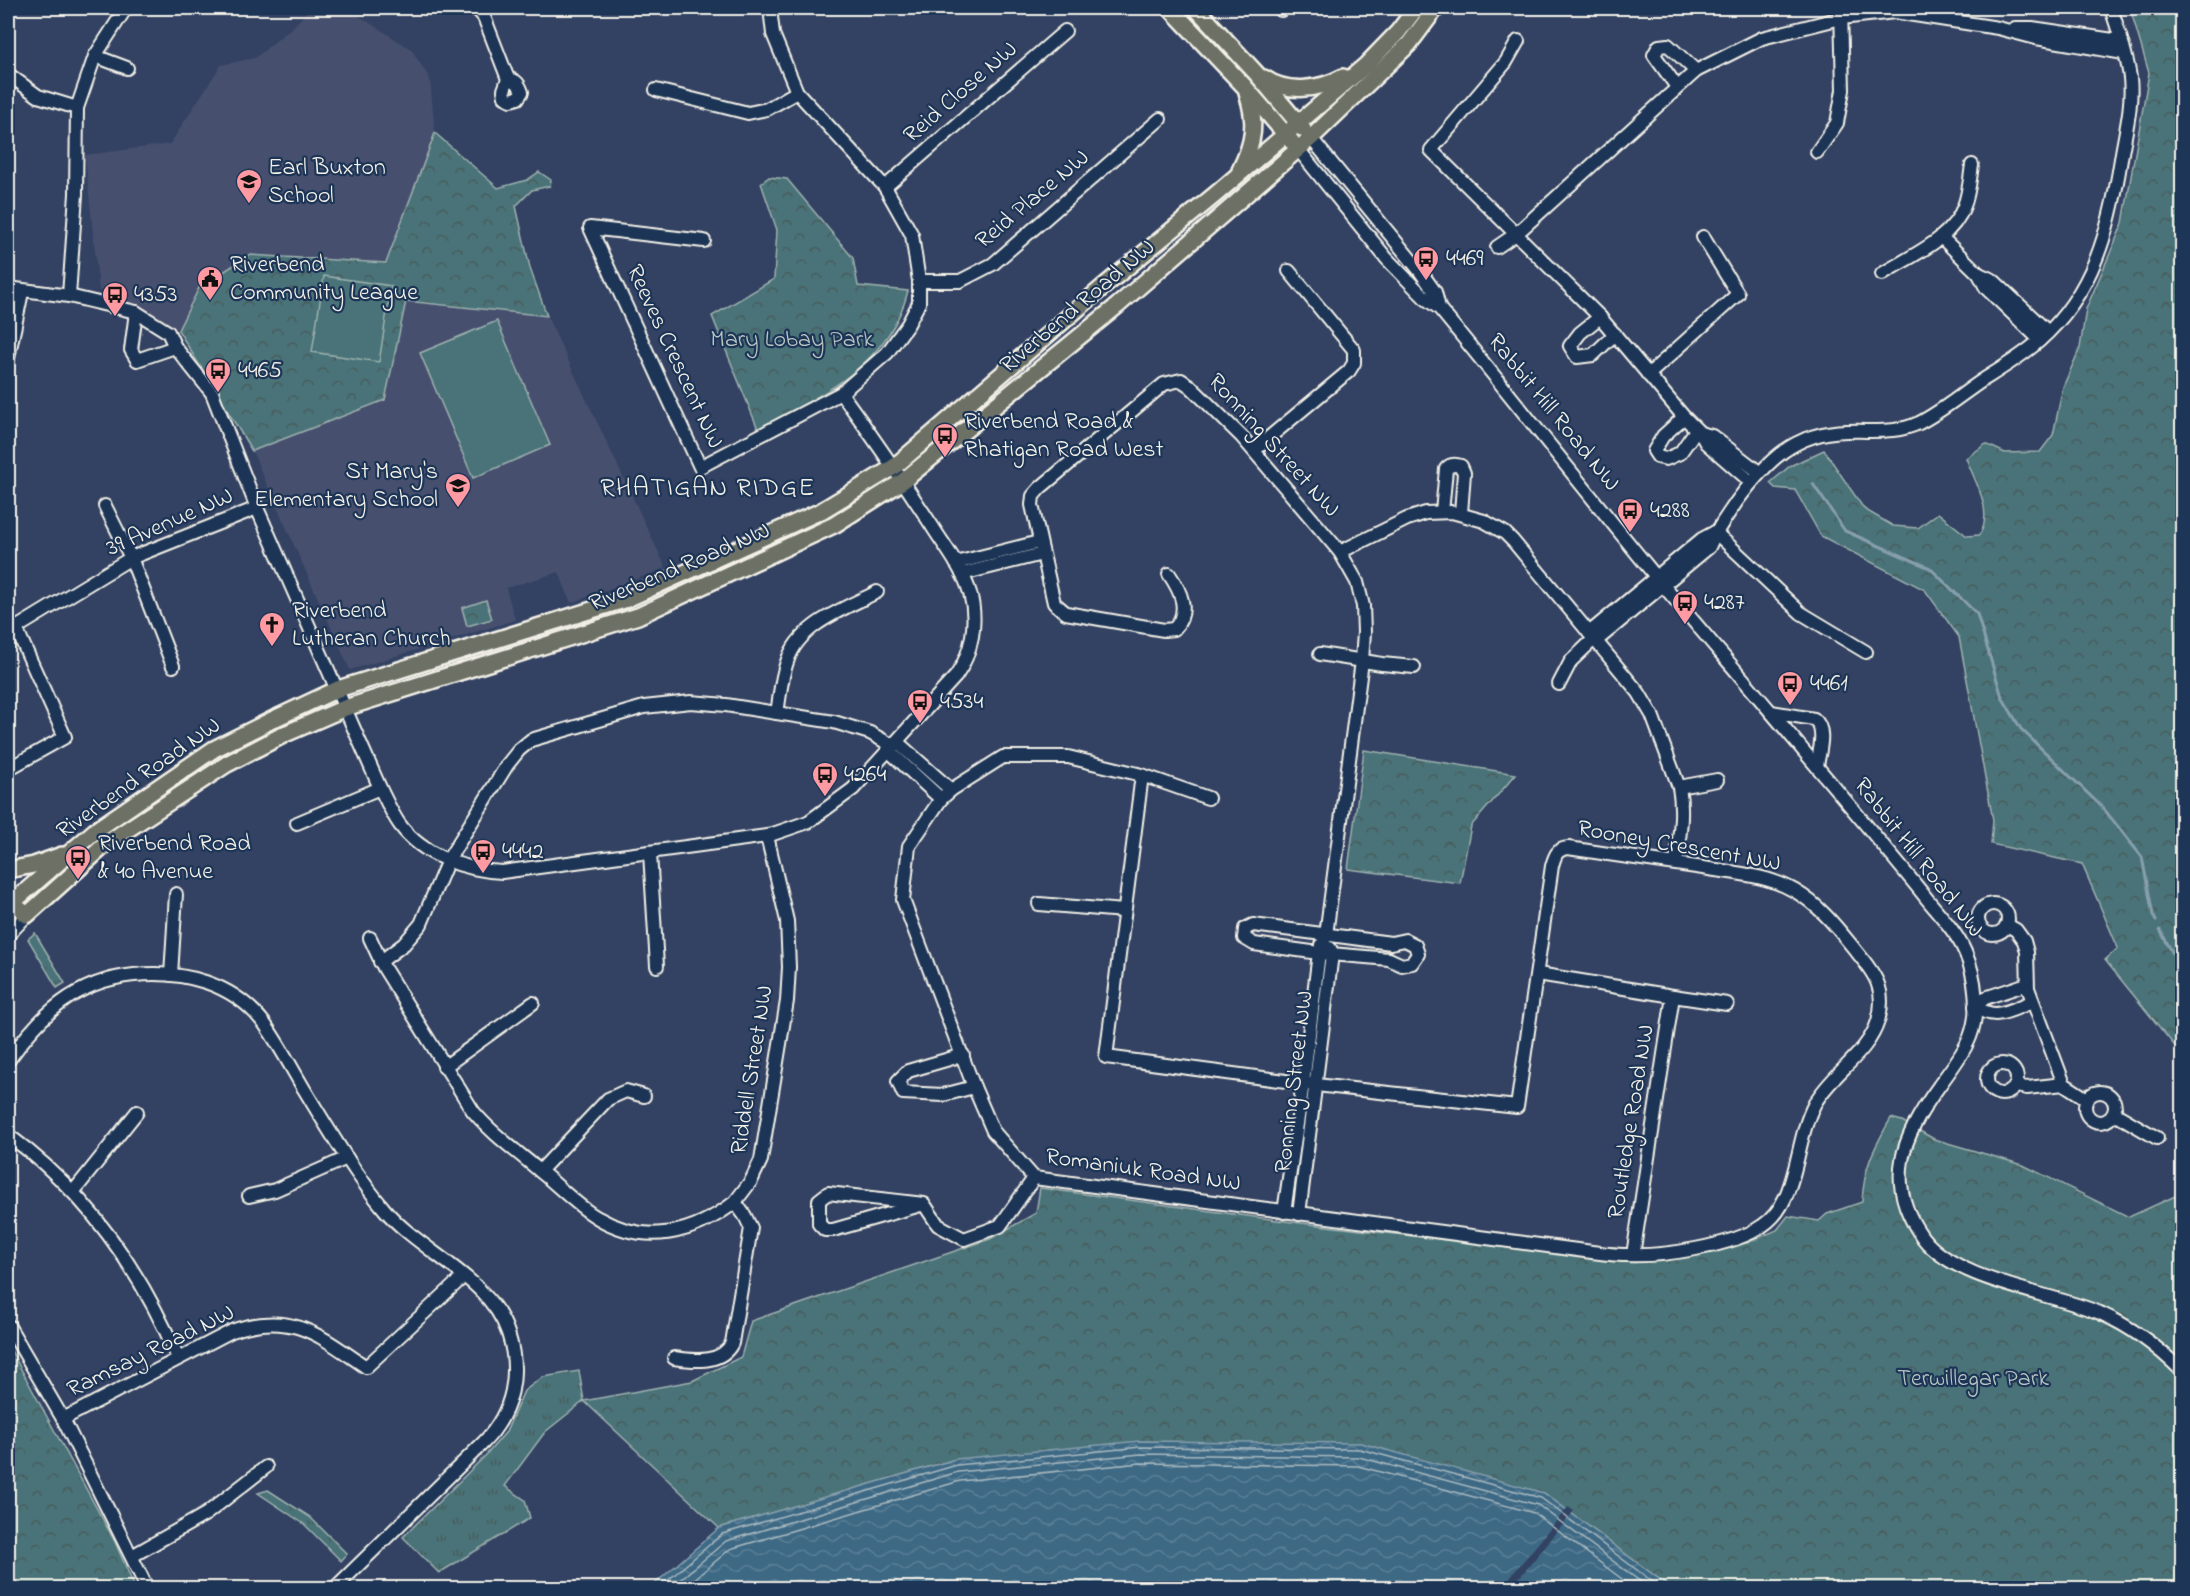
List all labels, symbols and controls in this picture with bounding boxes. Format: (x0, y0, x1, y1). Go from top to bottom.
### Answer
street label: Reid Close NW (896, 33, 1026, 153)
street label: Reid Place NW (968, 142, 1098, 258)
place label: Earl Buxton School (268, 151, 386, 214)
school or university icon: Earl Buxton School (234, 167, 264, 205)
street label: Riverbend Road NW (993, 231, 1163, 383)
place label: 4469 (1446, 242, 1484, 277)
bus stop icon: 4469 (1411, 244, 1441, 282)
place label: Riverbend Community League (230, 248, 418, 312)
street label: Reeves Crescent NW (616, 259, 732, 455)
public building icon: Riverbend Community League (195, 264, 225, 302)
place label: 4353 (134, 278, 177, 313)
bus stop icon: 4353 (100, 280, 130, 318)
park label: Mary Lobay Park (710, 323, 874, 359)
street label: Rabbit Hill Road NW (1478, 326, 1628, 500)
place label: 4465 (238, 354, 282, 389)
bus stop icon: 4465 (203, 356, 233, 394)
street label: Ronning Street NW (1199, 366, 1347, 526)
place label: Riverbend Road & Rhatigan Road West (964, 405, 1163, 468)
bus stop icon: Riverbend Road & Rhatigan Road West (930, 421, 960, 459)
place label: St Mary's Elementary School (254, 455, 438, 519)
district label: RHATIGAN RIDGE (600, 470, 816, 508)
school or university icon: St Mary's Elementary School (443, 471, 473, 509)
street label: 39 Avenue NW (101, 479, 239, 567)
place label: 4288 (1650, 494, 1690, 529)
bus stop icon: 4288 (1615, 496, 1645, 534)
street label: Riverbend Road NW (584, 514, 776, 622)
place label: 4287 (1704, 586, 1745, 621)
bus stop icon: 4287 (1670, 588, 1700, 626)
place label: Riverbend Lutheran Church (292, 594, 451, 657)
church icon: Riverbend Lutheran Church (257, 610, 287, 648)
place label: 4461 (1810, 667, 1848, 702)
bus stop icon: 4461 (1775, 669, 1805, 707)
place label: 4534 (940, 685, 984, 720)
bus stop icon: 4534 (905, 687, 935, 725)
street label: Riverbend Road NW (50, 709, 228, 849)
place label: 4264 (844, 758, 886, 793)
bus stop icon: 4264 (810, 760, 840, 798)
street label: Rabbit Hill Road NW (1844, 771, 1992, 945)
street label: Rooney Crescent NW (1574, 812, 1783, 883)
place label: Riverbend Road & 40 Avenue (98, 827, 251, 890)
place label: 4442 (502, 835, 544, 870)
bus stop icon: 4442 (468, 837, 498, 875)
bus stop icon: Riverbend Road & 40 Avenue (63, 843, 93, 881)
street label: Riddell Street NW (722, 983, 784, 1157)
street label: Ronning Street NW (1266, 989, 1324, 1175)
street label: Routledge Road NW (1599, 1022, 1665, 1222)
street label: Romaniuk Road NW (1043, 1140, 1243, 1202)
street label: Ramsay Road NW (61, 1296, 241, 1409)
park label: Terwillegar Park (1897, 1362, 2049, 1397)

